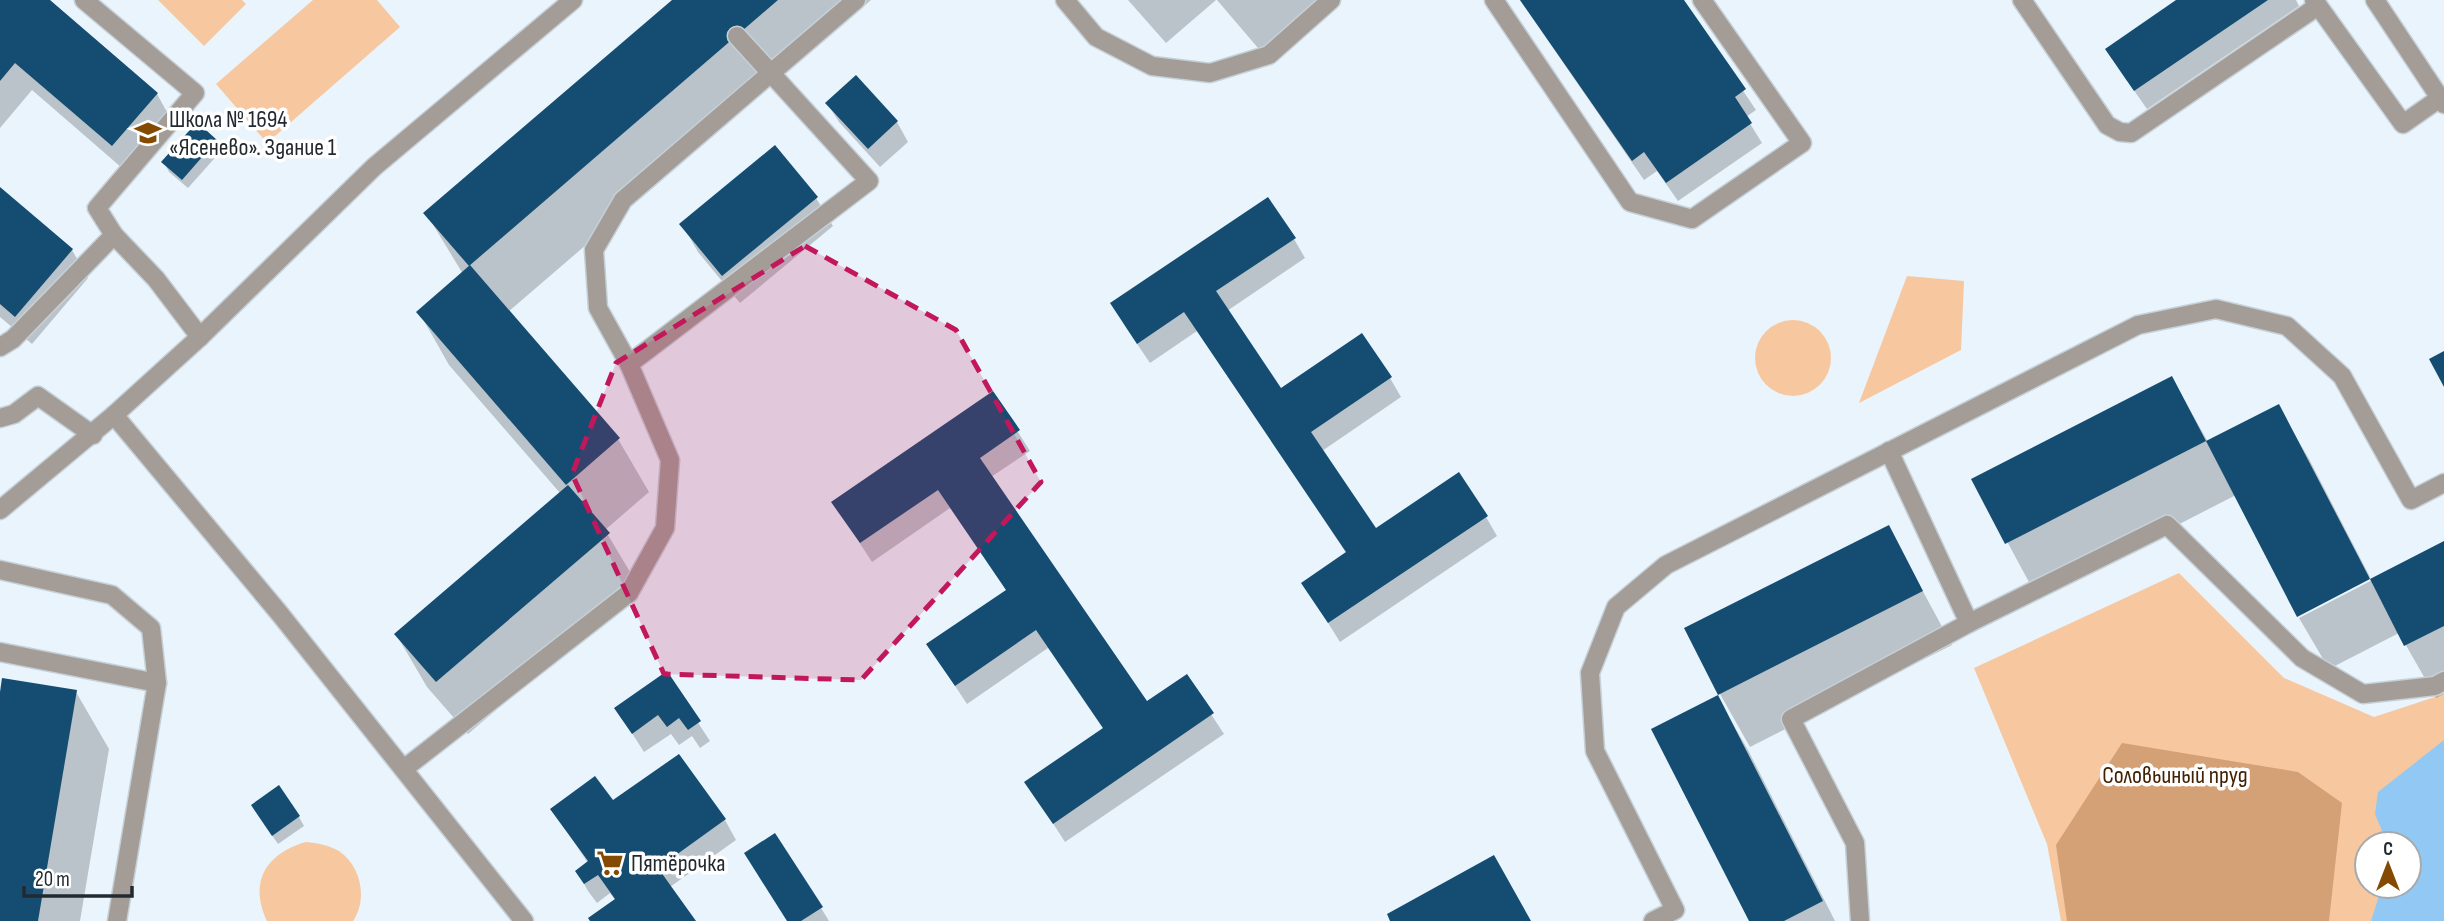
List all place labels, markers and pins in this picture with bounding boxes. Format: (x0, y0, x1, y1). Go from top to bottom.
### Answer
place label: Школа № 1694 «Ясенево». Здание 1 (169, 105, 337, 162)
school or university icon: Школа № 1694 «Ясенево». Здание 1 (133, 118, 163, 148)
supermarket icon: Пятёрочка (595, 848, 625, 878)
place label: Пятёрочка (631, 849, 725, 878)

